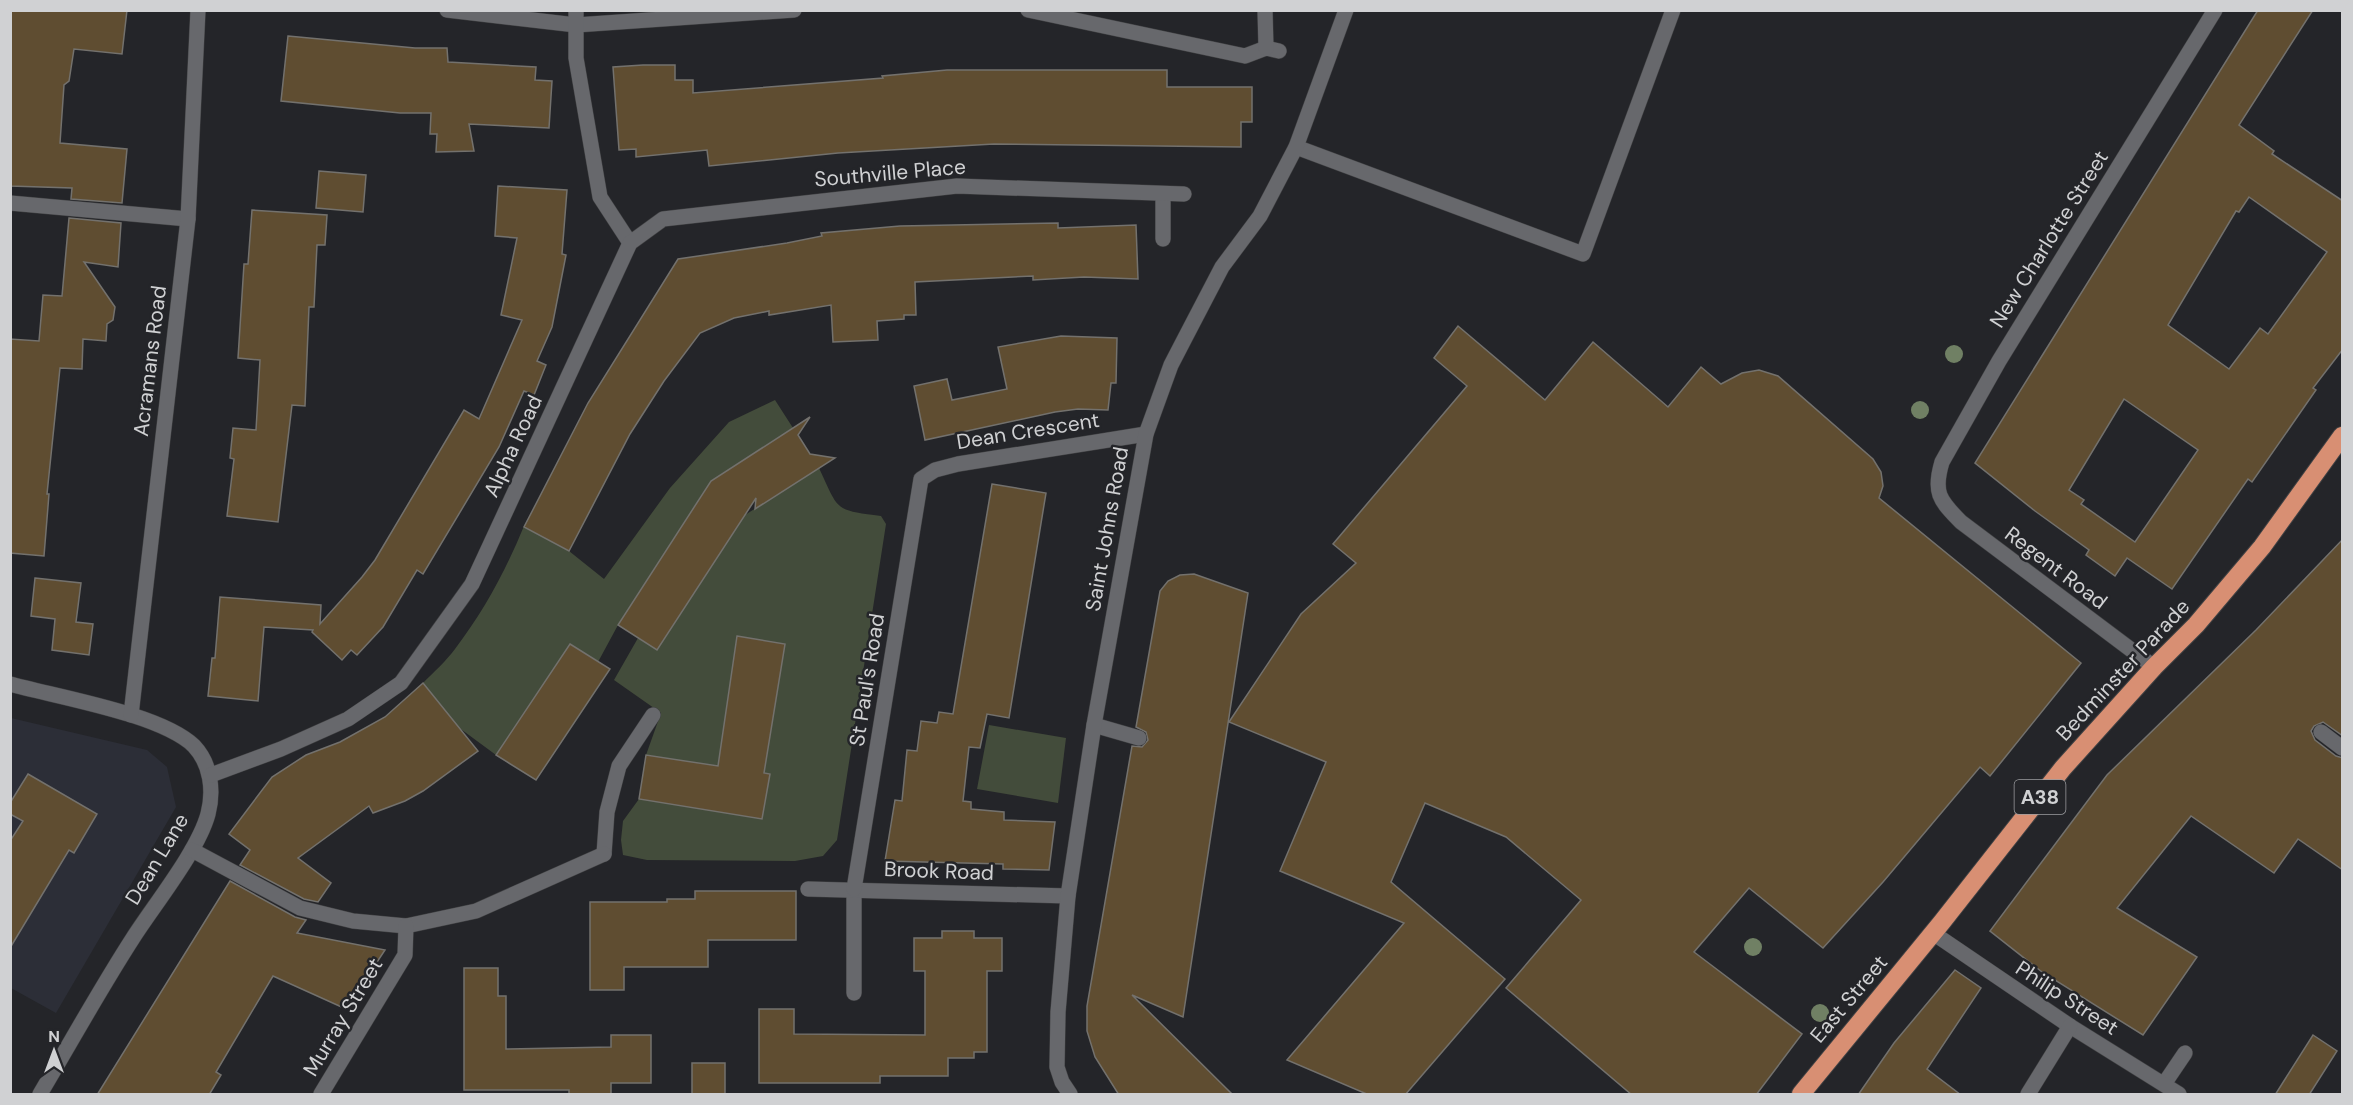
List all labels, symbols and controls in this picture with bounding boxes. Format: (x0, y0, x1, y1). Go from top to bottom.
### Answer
street label: New Charlotte Street (1983, 145, 2115, 333)
street label: Southville Place (813, 152, 967, 194)
street label: Acramans Road (127, 284, 173, 438)
street label: Alpha Road (477, 390, 549, 502)
street label: Dean Crescent (954, 406, 1102, 456)
street label: Saint Johns Road (1079, 445, 1135, 613)
street label: Regent Road (1999, 520, 2113, 616)
street label: Bedminster Parade (2050, 593, 2196, 747)
street label: St Paul's Road (843, 612, 891, 748)
road number: A38 (2014, 780, 2066, 814)
street label: Dean Lane (119, 808, 195, 910)
street label: Brook Road (884, 855, 994, 887)
street label: East Street (1804, 949, 1894, 1049)
street label: Murray Street (297, 953, 389, 1081)
street label: Philip Street (2010, 954, 2124, 1042)
north arrow (24, 1021, 84, 1081)
text: N (48, 1026, 60, 1047)

